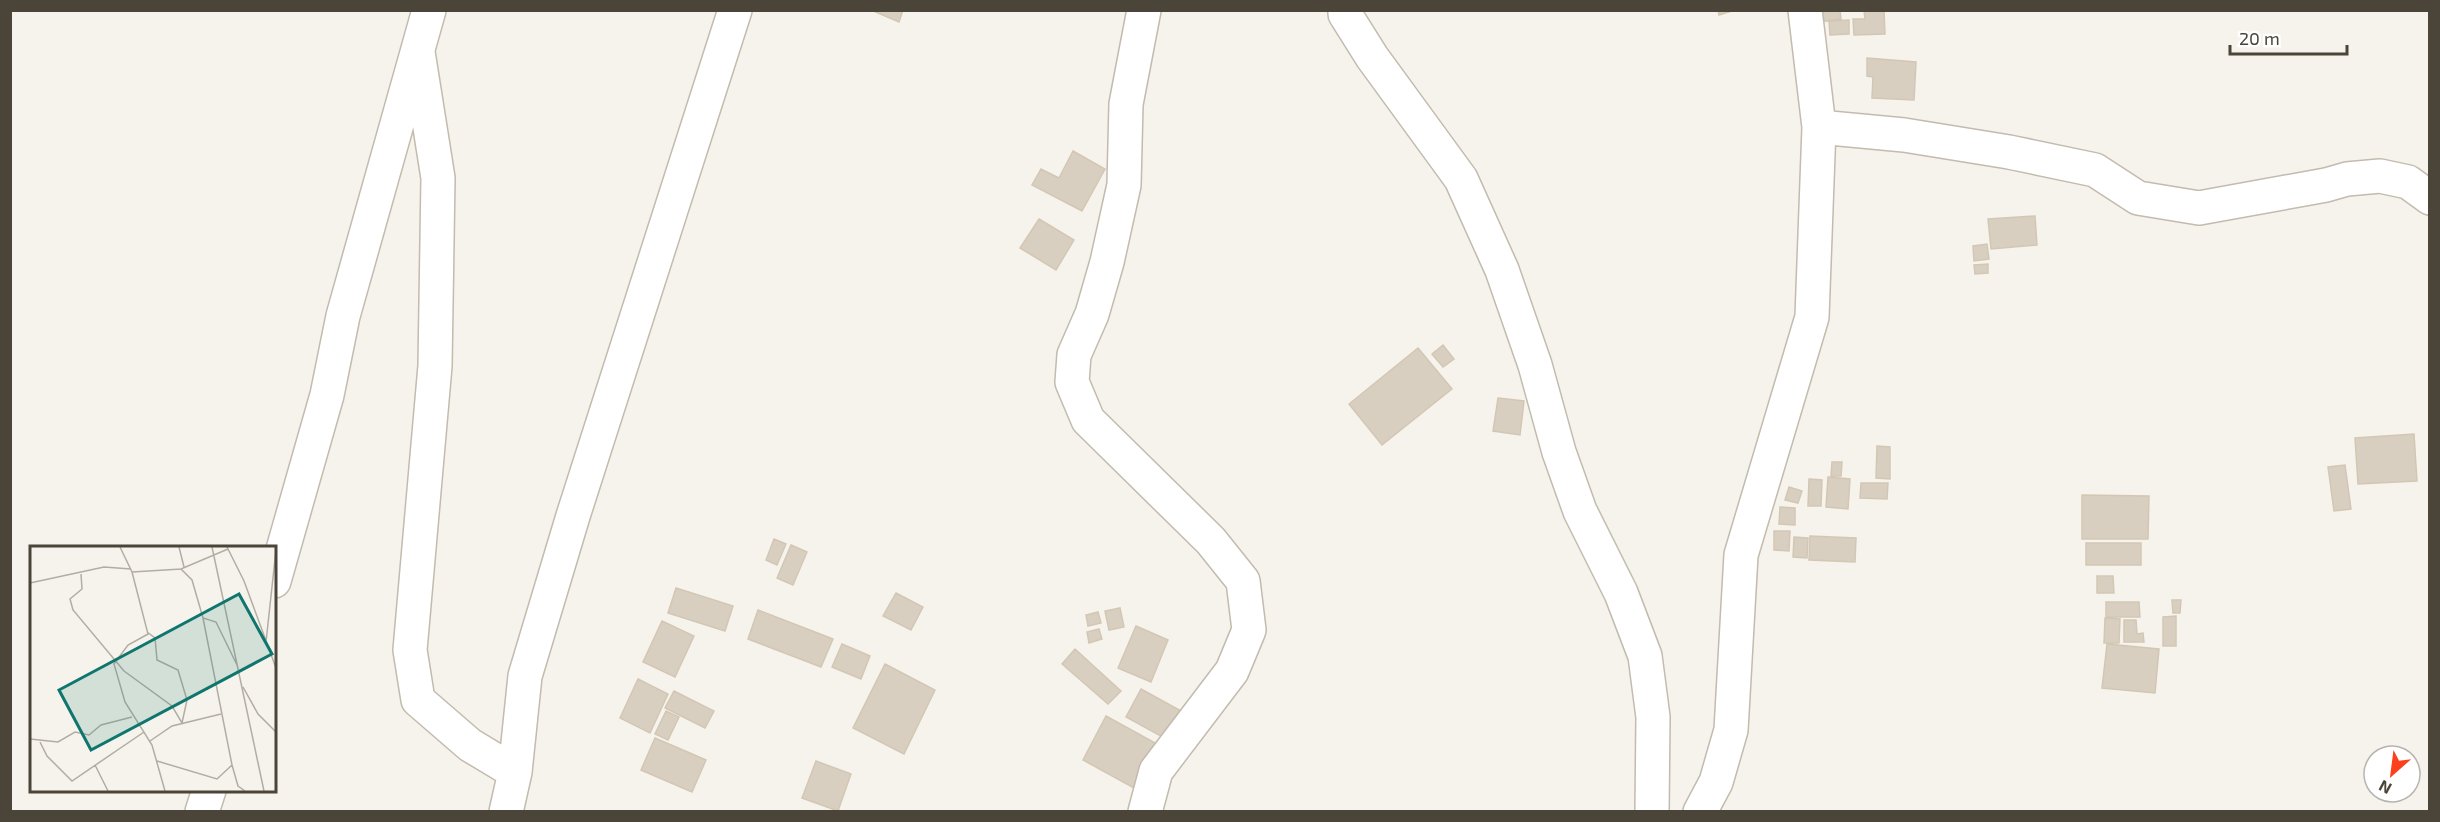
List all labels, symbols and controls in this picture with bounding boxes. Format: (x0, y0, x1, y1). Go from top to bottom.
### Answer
scale bar (2230, 18, 2347, 56)
text: 20 m (2239, 27, 2280, 49)
inset map (30, 546, 276, 792)
north arrow (2362, 744, 2422, 804)
text: N (2375, 777, 2394, 799)

